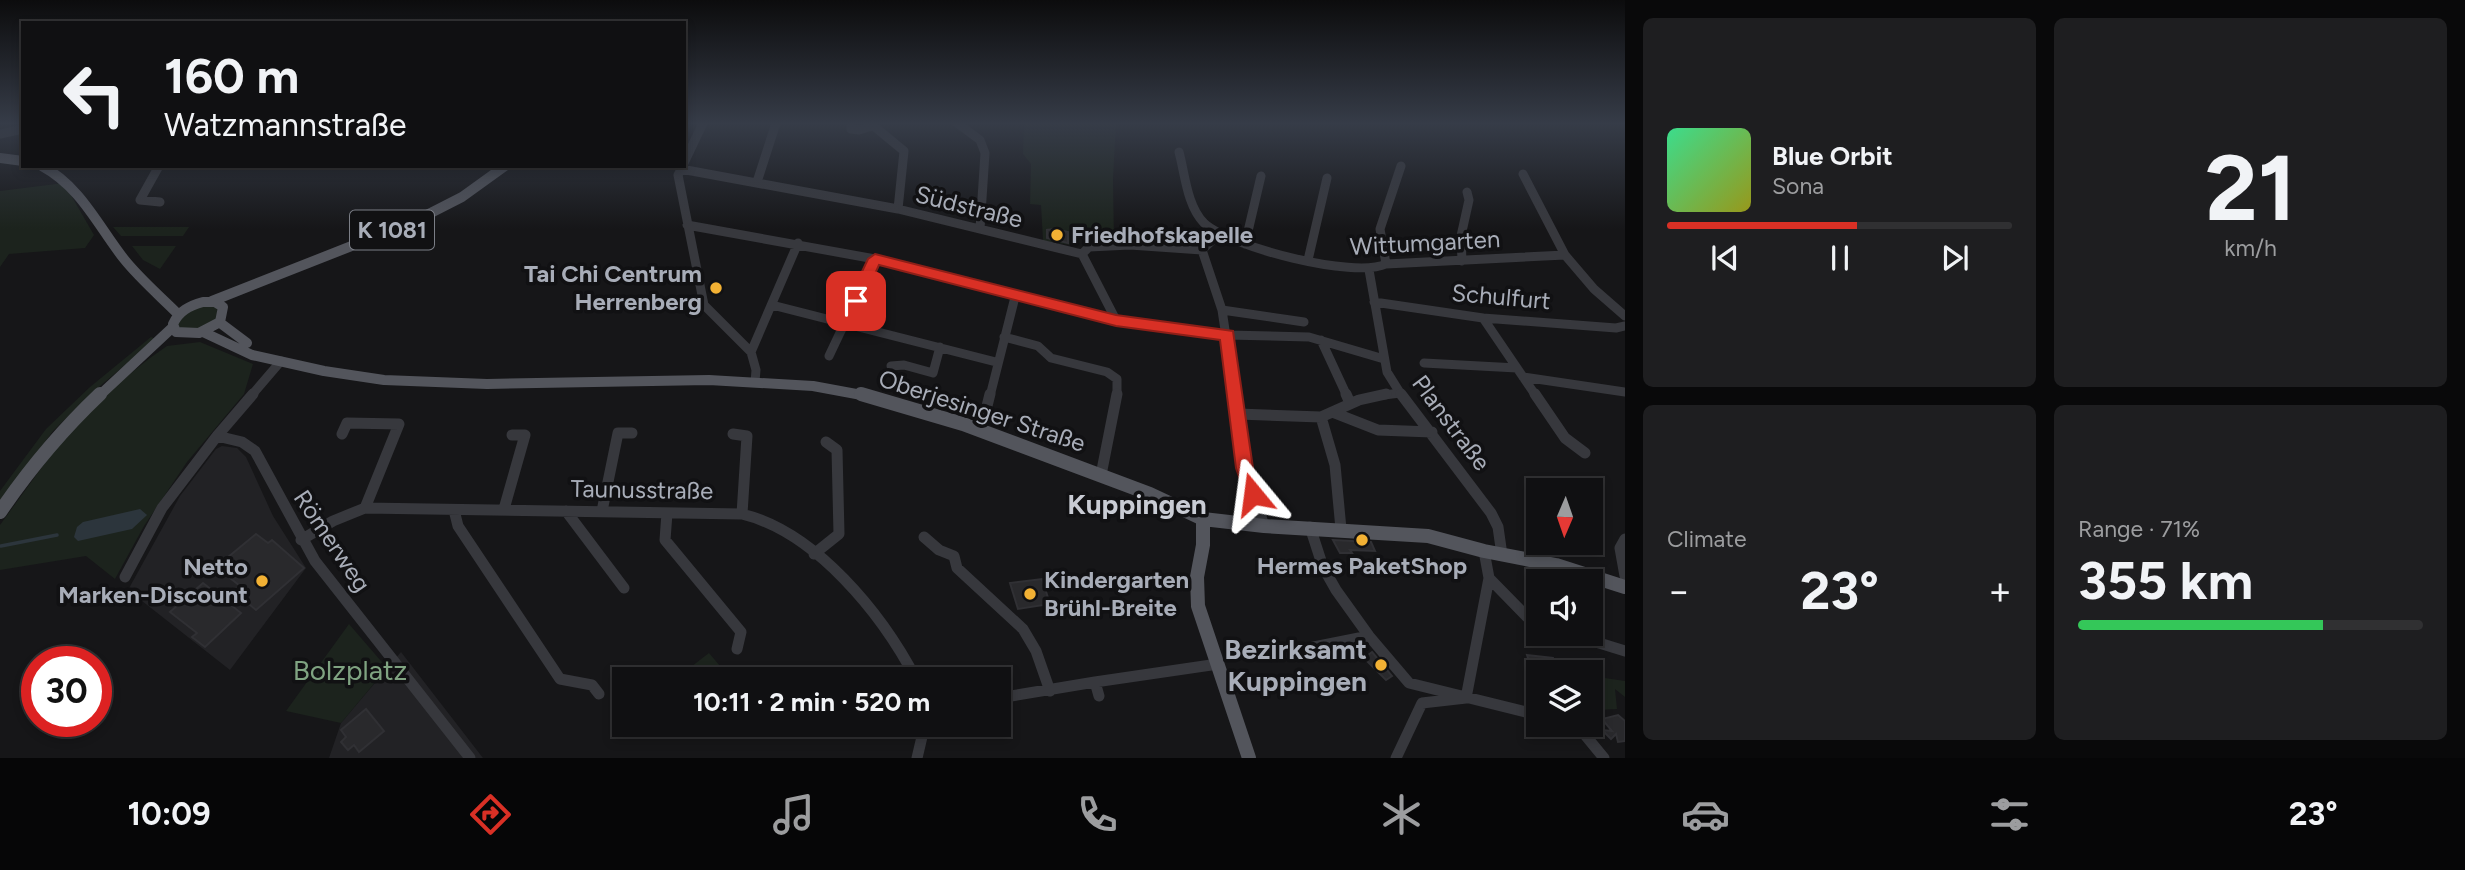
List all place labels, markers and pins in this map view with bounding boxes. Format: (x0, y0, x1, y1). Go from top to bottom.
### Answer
place label: Friedhofskapelle (1071, 220, 1253, 249)
marker: Friedhofskapelle (1049, 227, 1065, 243)
place label: Tai Chi Centrum Herrenberg (524, 259, 702, 316)
pin (826, 271, 886, 331)
marker: Tai Chi Centrum Herrenberg (708, 280, 724, 296)
marker: Hermes PaketShop (1354, 532, 1370, 548)
place label: Hermes PaketShop (1257, 551, 1467, 580)
place label: Netto Marken-Discount (58, 552, 248, 609)
place label: Kindergarten Brühl-Breite (1044, 565, 1189, 622)
marker: Netto Marken-Discount (254, 573, 270, 589)
marker: Kindergarten Brühl-Breite (1022, 586, 1038, 602)
place label: Bezirksamt Kuppingen (1224, 632, 1367, 698)
marker: Bezirksamt Kuppingen (1373, 657, 1389, 673)

